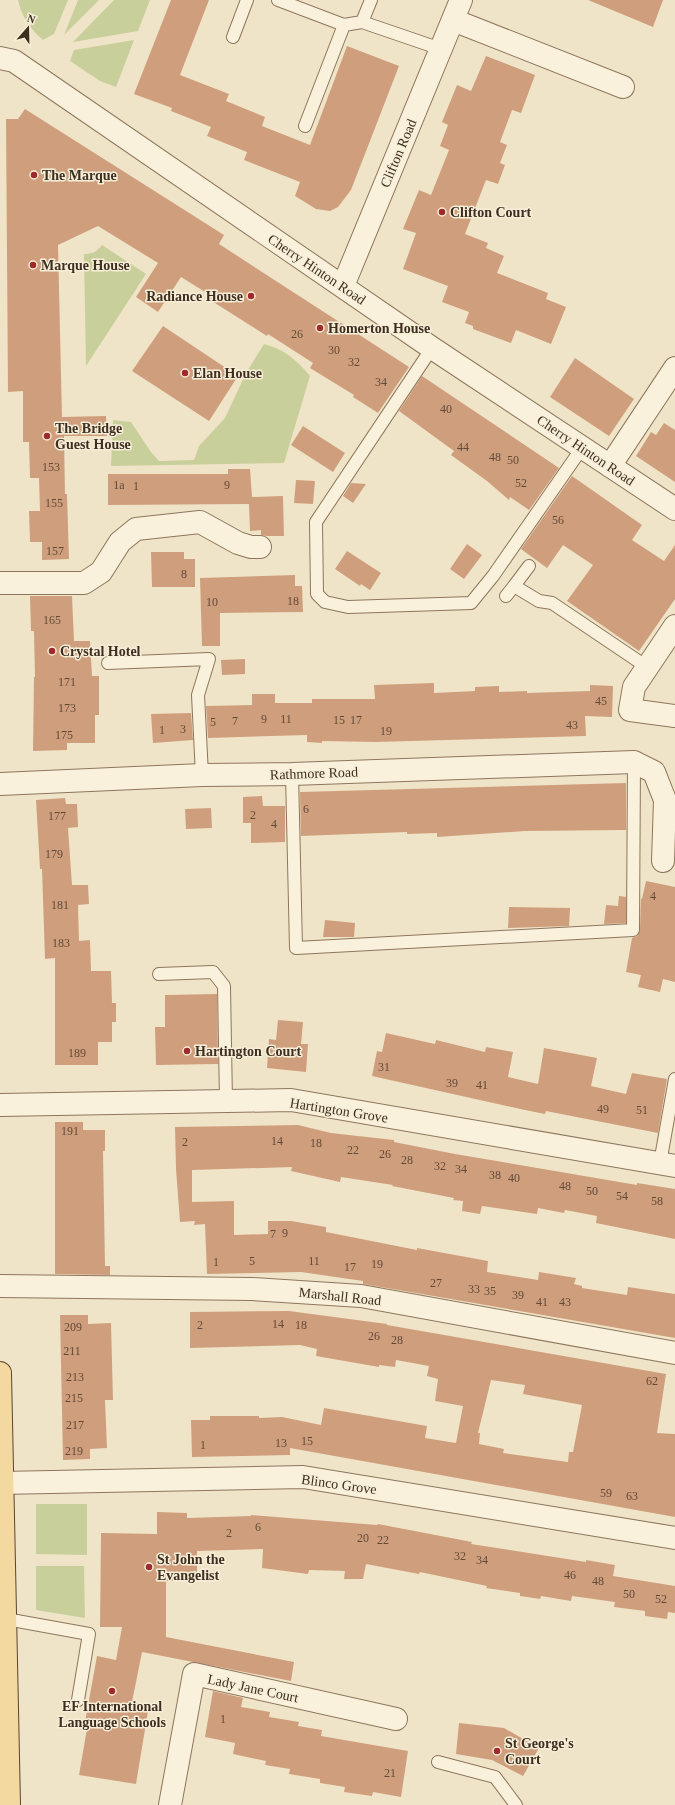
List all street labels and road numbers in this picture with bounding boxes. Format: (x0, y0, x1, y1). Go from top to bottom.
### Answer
street label: Clifton Road (377, 117, 420, 190)
street label: Cherry Hinton Road (265, 231, 368, 308)
street label: Cherry Hinton Road (534, 412, 637, 489)
street label: Rathmore Road (270, 764, 358, 783)
street label: Hartington Grove (289, 1095, 389, 1126)
street label: Marshall Road (298, 1285, 382, 1308)
street label: Blinco Grove (300, 1472, 378, 1497)
street label: Lady Jane Court (206, 1672, 300, 1705)

